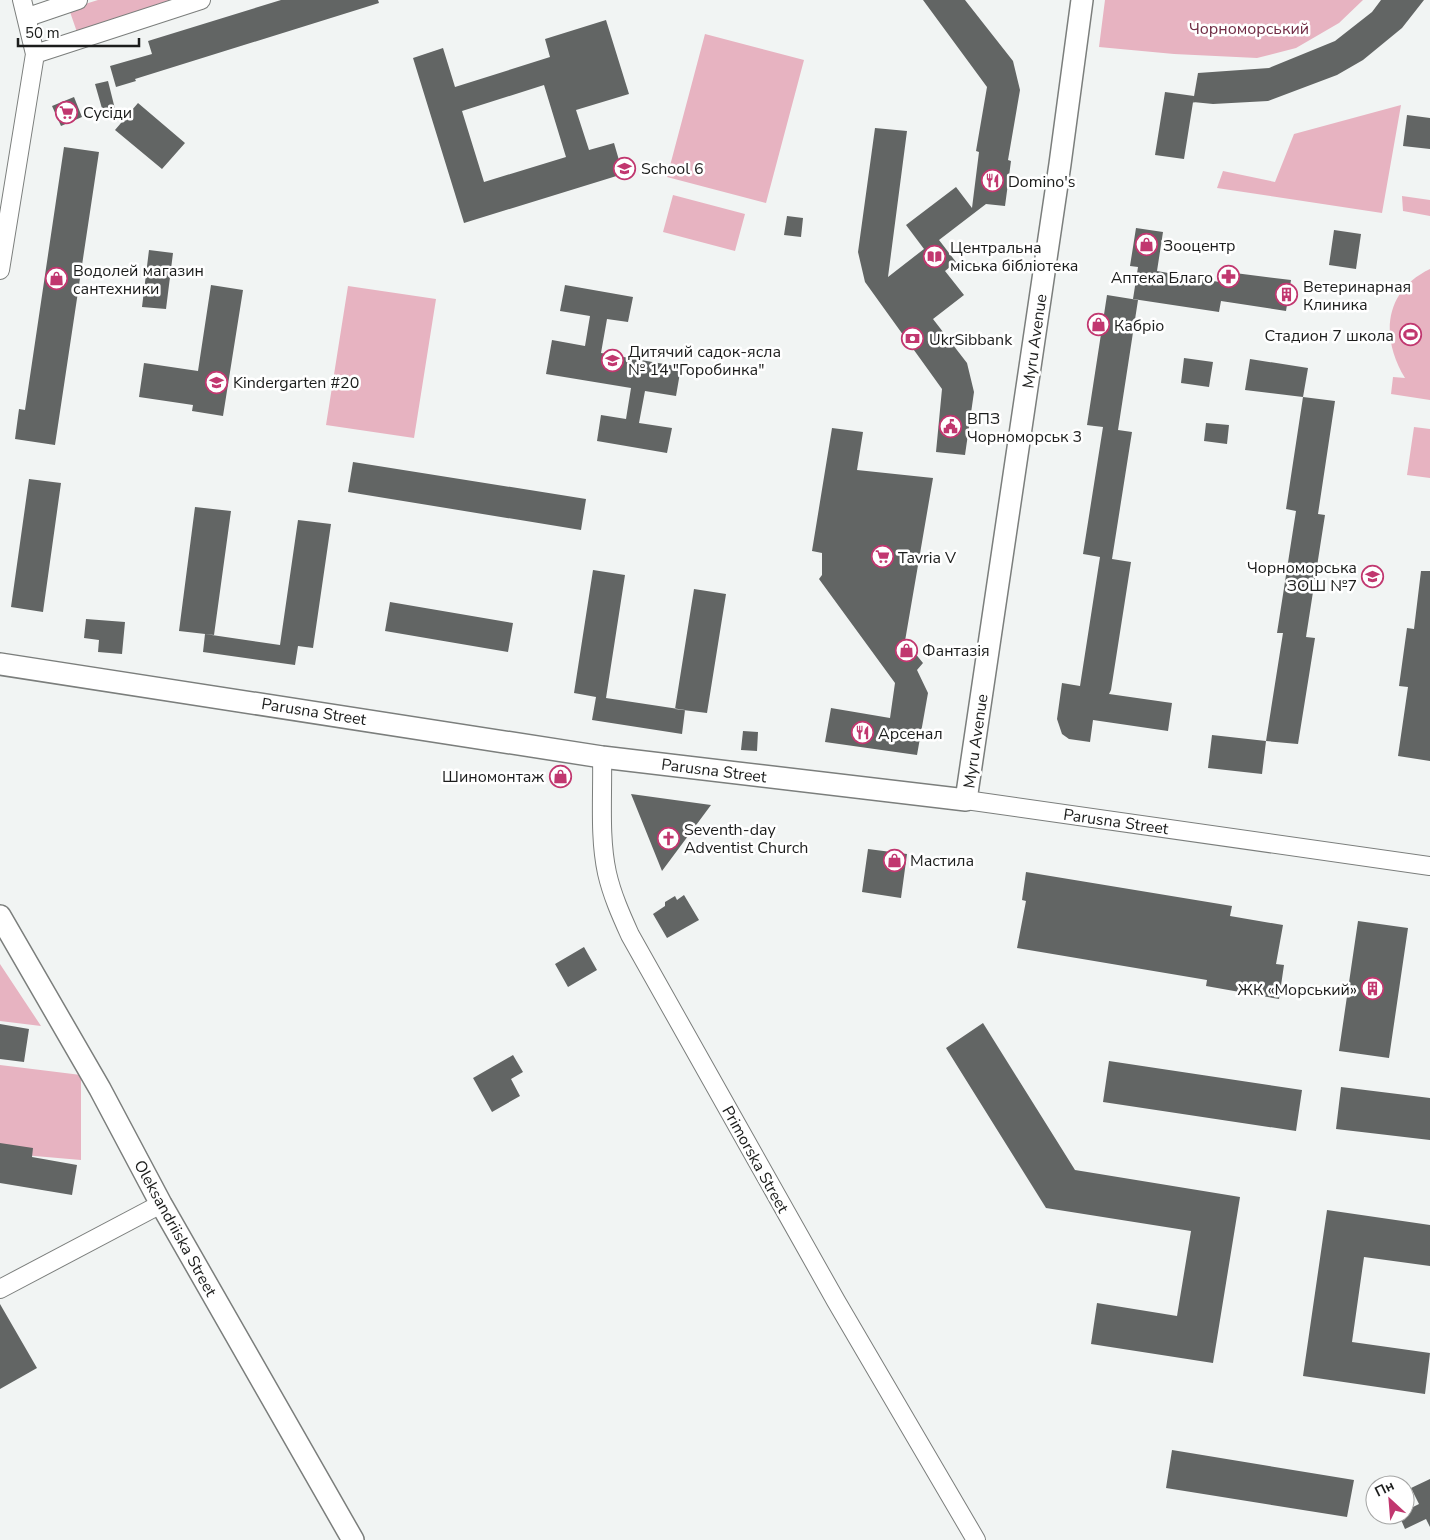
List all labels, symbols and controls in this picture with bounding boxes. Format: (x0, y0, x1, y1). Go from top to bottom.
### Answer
scale bar (18, 15, 139, 47)
park label: Чорноморський (1189, 18, 1309, 40)
text: 50 m (25, 23, 60, 43)
supermarket icon: Сусіди (55, 100, 79, 124)
place label: Сусіди (83, 102, 132, 124)
school or university icon: School 6 (613, 156, 637, 180)
place label: School 6 (641, 158, 704, 180)
restaurant icon: Domino's (980, 169, 1004, 193)
place label: Domino's (1008, 171, 1075, 193)
shop icon: Зооцентр (1135, 233, 1159, 257)
place label: Зооцентр (1163, 235, 1236, 257)
place label: Центральна міська бібліотека (950, 237, 1078, 277)
library icon: Центральна міська бібліотека (922, 244, 946, 268)
place label: Водолей магазин сантехники (73, 260, 204, 300)
pharmacy icon: Аптека Благо (1217, 265, 1241, 289)
shop icon: Водолей магазин сантехники (45, 267, 69, 291)
place label: Аптека Благо (1111, 267, 1213, 289)
place label: Ветеринарная Клиника (1303, 276, 1411, 316)
building icon: Ветеринарная Клиника (1275, 283, 1299, 307)
street label: Myru Avenue (1017, 292, 1053, 390)
shop icon: Кабріо (1086, 313, 1110, 337)
place label: Кабріо (1114, 315, 1164, 337)
sports icon: Стадион 7 школа (1398, 323, 1422, 347)
place label: Стадион 7 школа (1265, 325, 1394, 347)
bank icon: UkrSibbank (901, 327, 925, 351)
place label: UkrSibbank (929, 329, 1013, 351)
place label: Дитячий садок-ясла № 14 "Горобинка" (628, 341, 781, 381)
school or university icon: Дитячий садок-ясла № 14 "Горобинка" (600, 348, 624, 372)
school or university icon: Kindergarten #20 (205, 370, 229, 394)
place label: Kindergarten #20 (233, 372, 359, 394)
place label: ВПЗ Чорноморськ 3 (967, 408, 1082, 448)
public building icon: ВПЗ Чорноморськ 3 (939, 415, 963, 439)
supermarket icon: Tavria V (870, 545, 894, 569)
place label: Tavria V (898, 547, 957, 569)
place label: Чорноморська ЗОШ №7 (1247, 557, 1357, 597)
school or university icon: Чорноморська ЗОШ №7 (1361, 564, 1385, 588)
shop icon: Фантазія (894, 638, 918, 662)
place label: Фантазія (922, 640, 990, 662)
street label: Myru Avenue (958, 692, 994, 790)
street label: Parusna Street (260, 693, 368, 731)
restaurant icon: Арсенал (850, 721, 874, 745)
place label: Арсенал (878, 723, 943, 745)
street label: Parusna Street (660, 754, 768, 788)
shop icon: Шиномонтаж (548, 764, 572, 788)
place label: Шиномонтаж (442, 766, 544, 788)
street label: Parusna Street (1062, 804, 1170, 840)
place label: Seventh-day Adventist Church (684, 819, 808, 859)
church icon: Seventh-day Adventist Church (656, 826, 680, 850)
shop icon: Мастила (882, 848, 906, 872)
place label: Мастила (910, 850, 974, 872)
building icon: ЖК «Морський» (1361, 977, 1385, 1001)
place label: ЖК «Морський» (1238, 979, 1357, 1001)
street label: Primorska Street (717, 1102, 794, 1217)
street label: Oleksandriiska Street (128, 1156, 222, 1301)
north arrow (1365, 1475, 1415, 1525)
text: Пн (1372, 1476, 1397, 1502)

